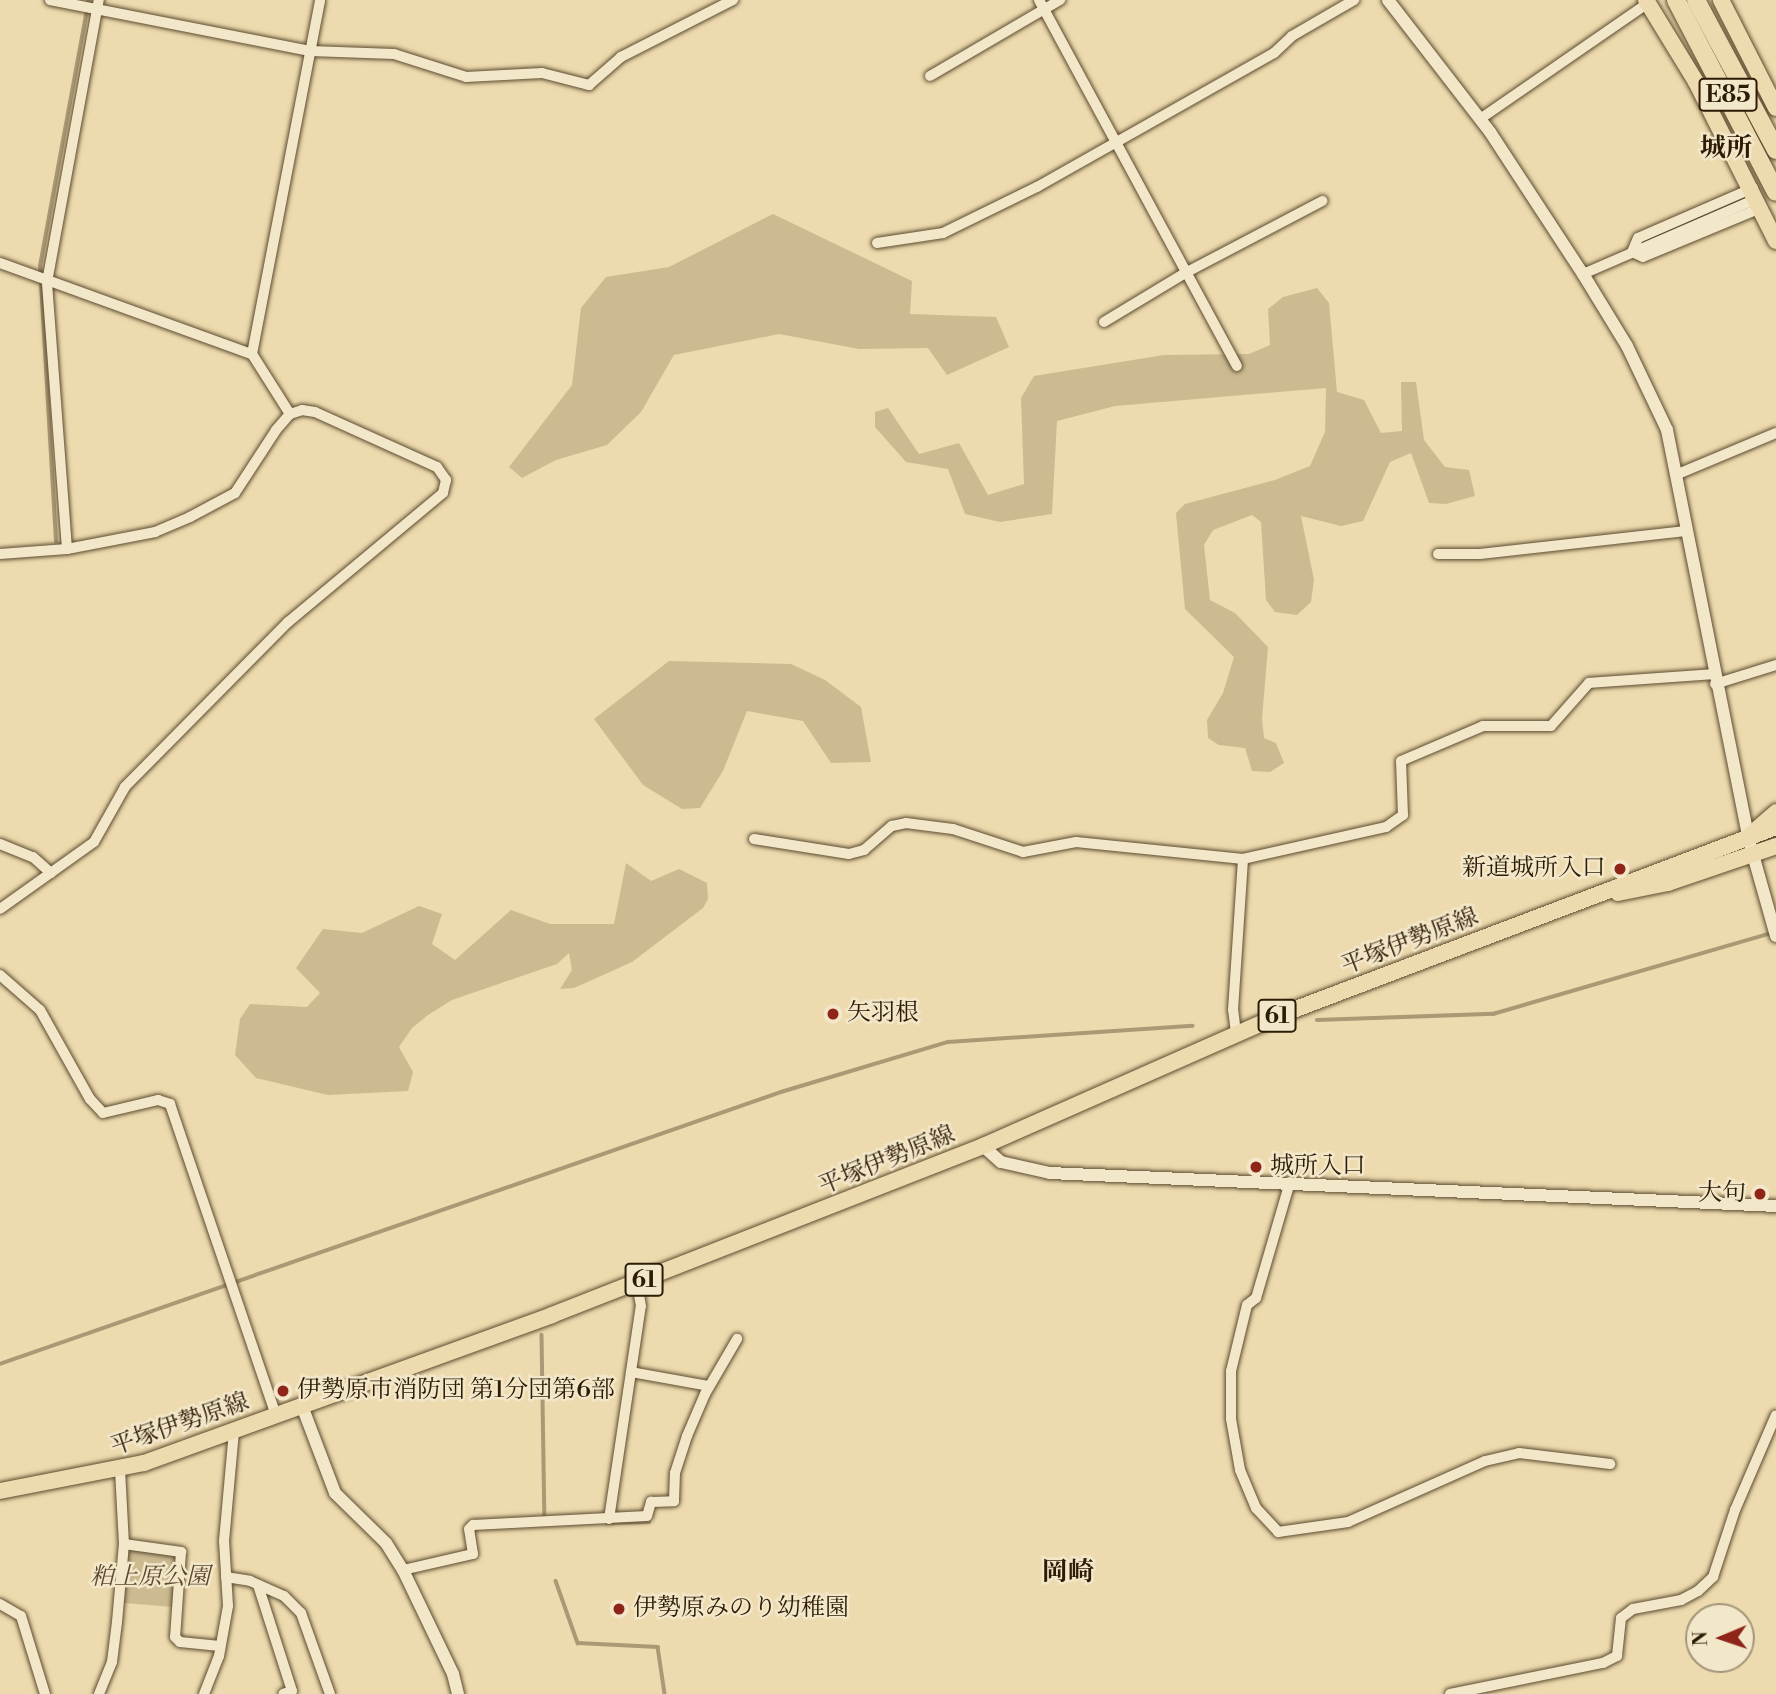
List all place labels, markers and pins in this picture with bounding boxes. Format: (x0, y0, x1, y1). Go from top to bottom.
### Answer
place label: 新道城所入口 (1462, 855, 1606, 883)
marker: 新道城所入口 (1612, 861, 1628, 877)
place label: 矢羽根 (847, 1000, 919, 1028)
marker: 矢羽根 (825, 1006, 841, 1022)
place label: 城所入口 (1270, 1153, 1366, 1181)
marker: 城所入口 (1248, 1159, 1264, 1175)
place label: 大句 (1698, 1180, 1746, 1208)
marker: 大句 (1752, 1186, 1768, 1202)
place label: 伊勢原市消防団 第1分団第6部 (297, 1377, 615, 1405)
marker: 伊勢原市消防団 第1分団第6部 (275, 1383, 291, 1399)
place label: 伊勢原みのり幼稚園 (633, 1595, 849, 1623)
marker: 伊勢原みのり幼稚園 (611, 1601, 627, 1617)

